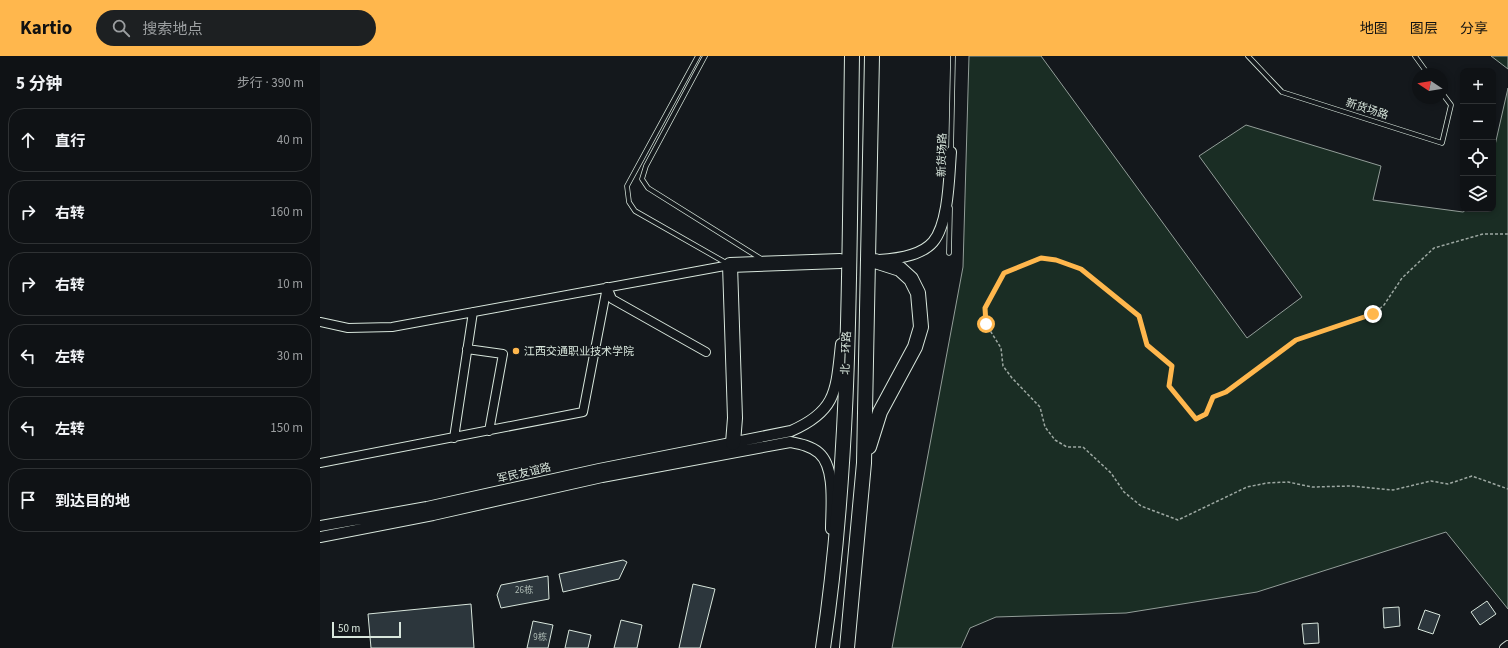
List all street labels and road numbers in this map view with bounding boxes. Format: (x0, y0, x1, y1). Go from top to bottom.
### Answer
street label: 新货场路 (1344, 95, 1390, 123)
street label: 新货场路 (934, 133, 950, 177)
street label: 北一环路 (838, 331, 854, 375)
street label: 军民友谊路 (496, 460, 552, 486)

